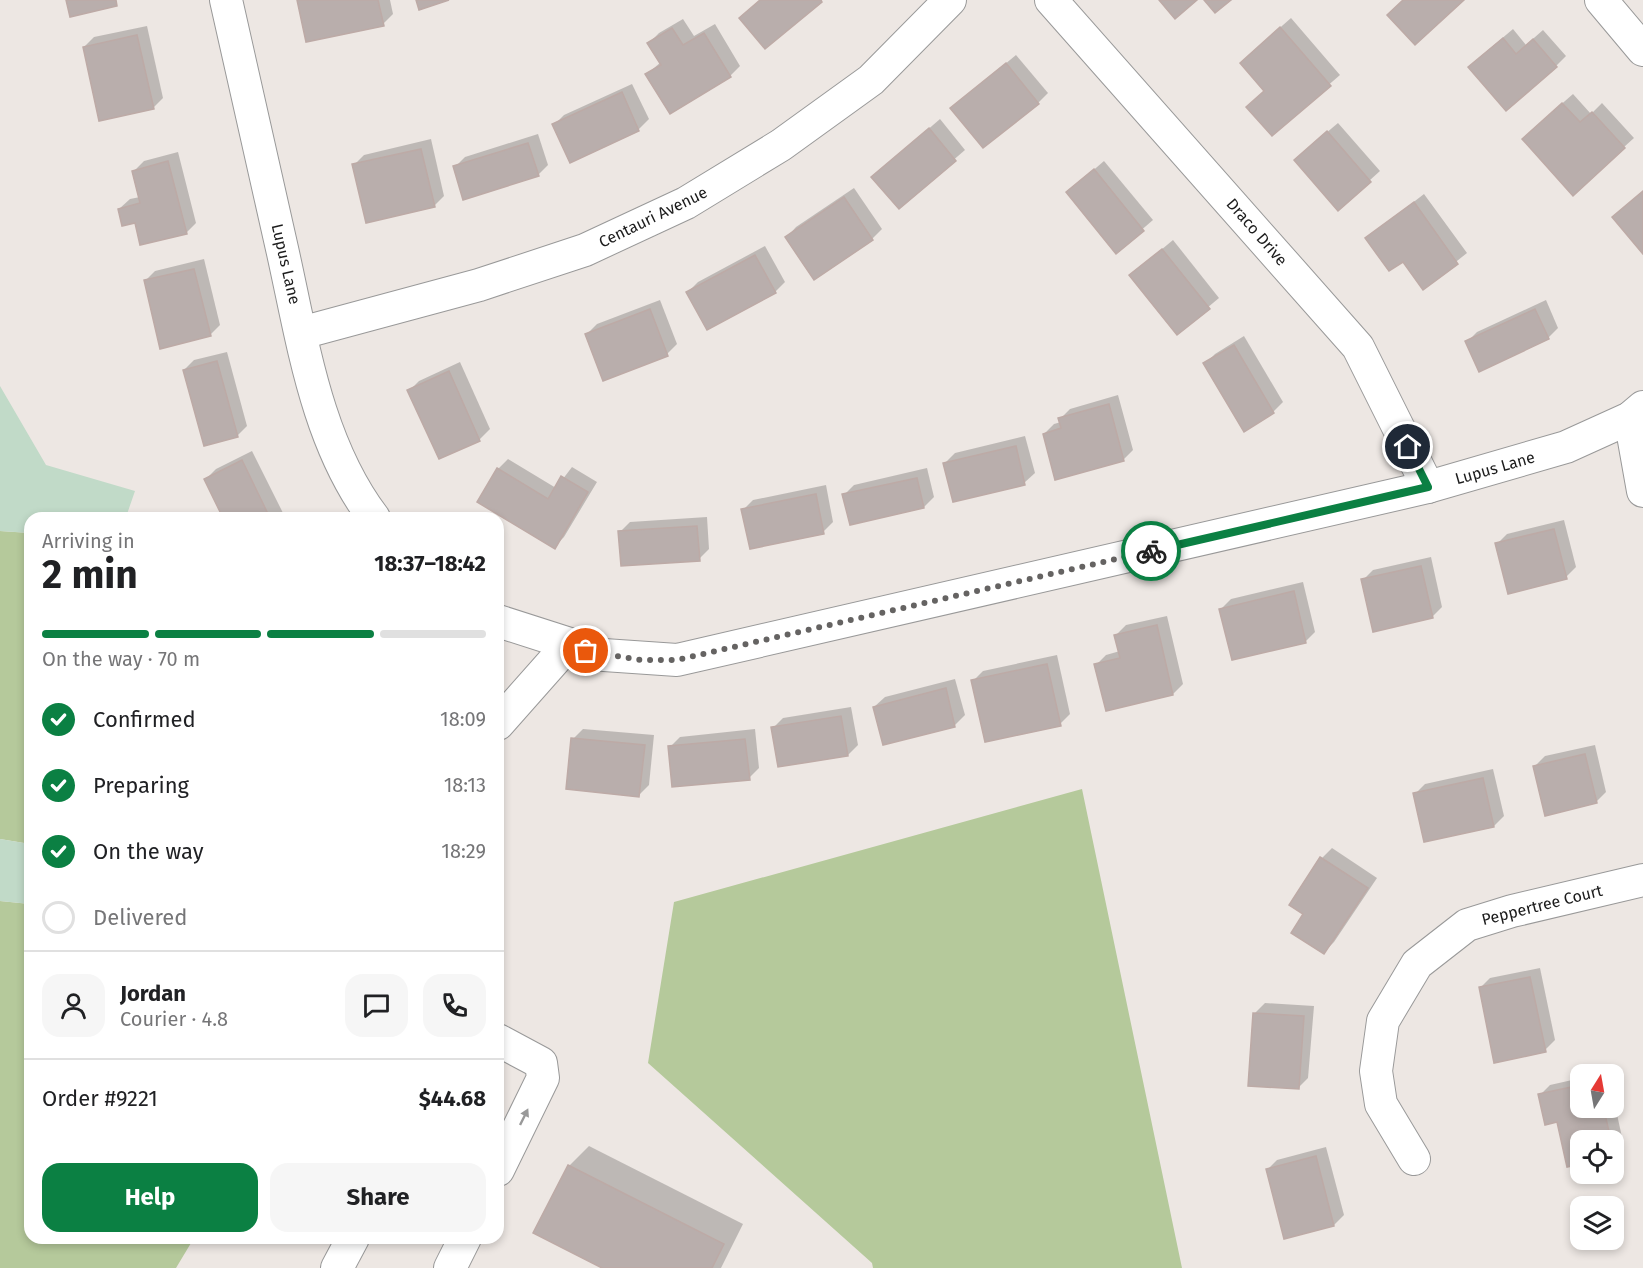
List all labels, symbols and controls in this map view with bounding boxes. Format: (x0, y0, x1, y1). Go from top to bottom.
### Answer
street label: Centauri Avenue (596, 182, 710, 252)
street label: Draco Drive (1223, 194, 1291, 270)
street label: Lupus Lane (267, 222, 305, 306)
pin (1382, 421, 1433, 472)
icon: home (1391, 430, 1424, 463)
street label: Lupus Lane (1453, 448, 1537, 488)
courier (1121, 521, 1181, 581)
text: Arriving in (42, 529, 135, 553)
icon: bike (1135, 535, 1168, 568)
text: 18:37–18:42 (374, 550, 486, 577)
text: 2 min (42, 552, 138, 598)
pin (560, 625, 611, 676)
icon: bag (569, 634, 602, 667)
text: On the way · 70 m (42, 647, 200, 671)
icon: check (42, 703, 75, 736)
text: Confirmed (93, 706, 196, 733)
text: 18:09 (440, 707, 486, 731)
icon: check (42, 769, 75, 802)
text: Preparing (93, 772, 189, 799)
text: 18:13 (444, 773, 486, 797)
icon: check (42, 835, 75, 868)
text: On the way (93, 838, 204, 865)
text: 18:29 (441, 839, 486, 863)
street label: Peppertree Court (1480, 881, 1605, 929)
text: Delivered (93, 904, 188, 931)
button: person (42, 974, 105, 1037)
button: chat (345, 974, 408, 1037)
button: phone (423, 974, 486, 1037)
text: Jordan (120, 980, 186, 1007)
text: Courier · 4.8 (120, 1007, 228, 1031)
north arrow (1570, 1064, 1624, 1118)
map controls (1570, 1064, 1624, 1250)
text: Order #9221 (42, 1085, 158, 1112)
text: $44.68 (419, 1085, 486, 1112)
one-way arrow (519, 1109, 528, 1126)
button: locate (1570, 1130, 1624, 1184)
button: Help (42, 1163, 258, 1232)
button: Share (270, 1163, 486, 1232)
button: layers (1570, 1196, 1624, 1250)

